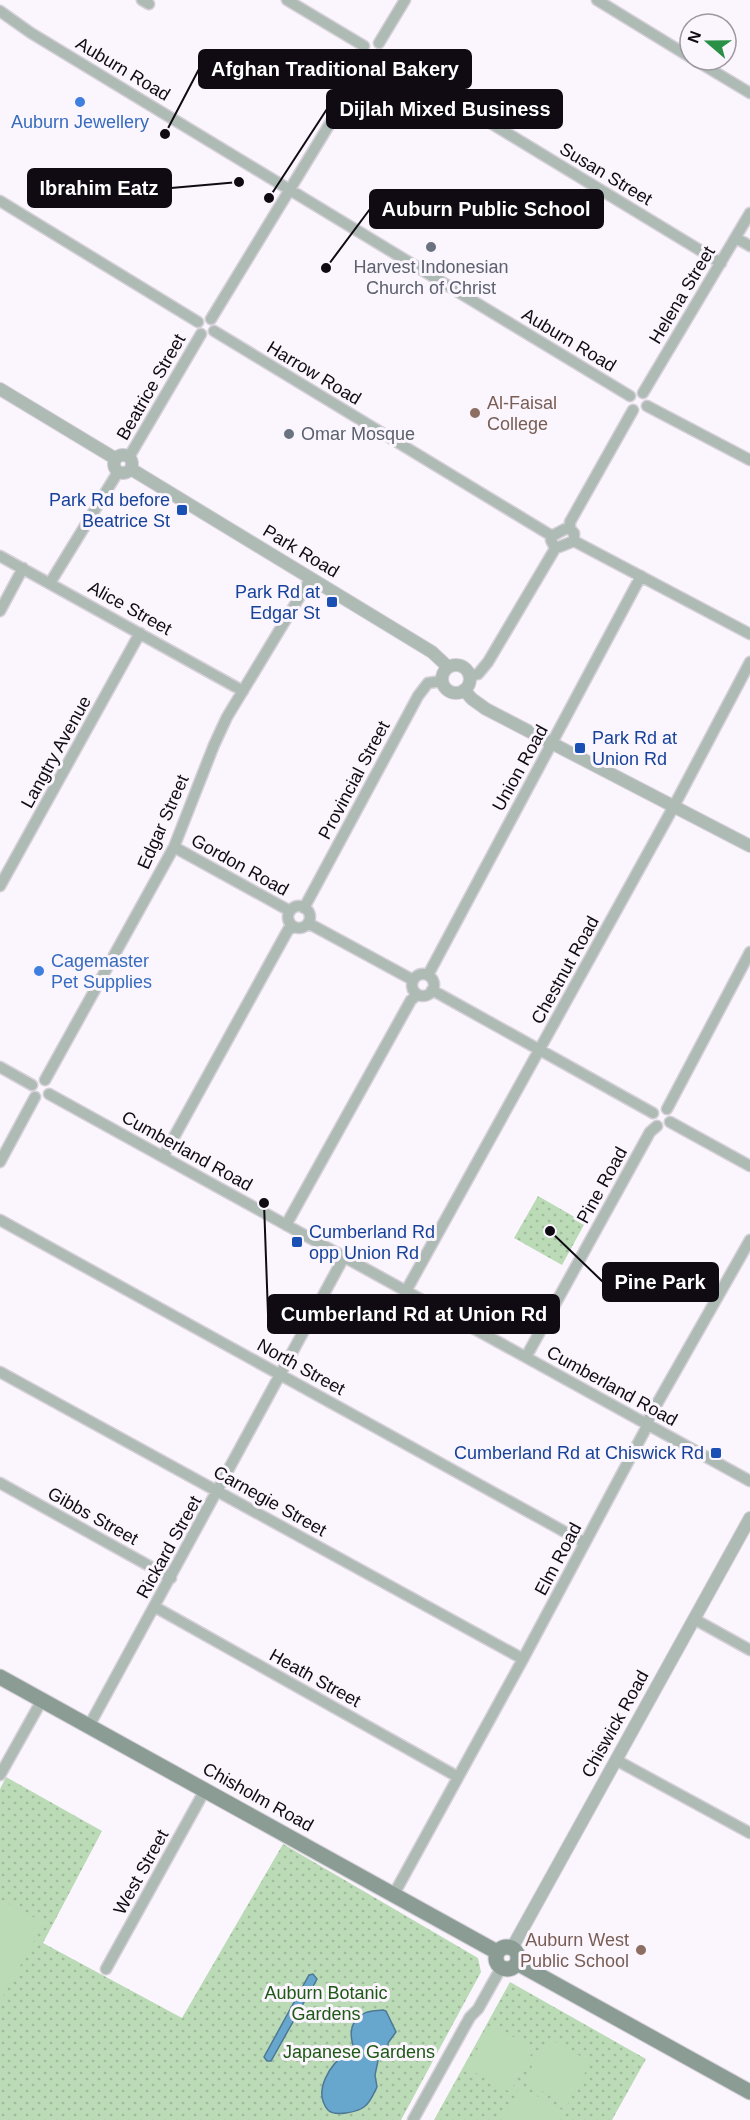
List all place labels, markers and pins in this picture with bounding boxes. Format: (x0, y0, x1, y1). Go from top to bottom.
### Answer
callout: Afghan Traditional Bakery (199, 50, 471, 88)
callout: Dijlah Mixed Business (327, 90, 562, 128)
marker: Auburn Jewellery (73, 95, 87, 109)
place label: Auburn Jewellery (11, 112, 149, 132)
callout: Ibrahim Eatz (28, 169, 171, 207)
callout: Auburn Public School (370, 190, 603, 228)
marker: Harvest Indonesian Church of Christ (424, 240, 438, 254)
place label: Harvest Indonesian Church of Christ (353, 257, 509, 298)
place label: Al-Faisal College (487, 393, 557, 434)
marker: Al-Faisal College (468, 406, 482, 420)
place label: Omar Mosque (301, 424, 415, 444)
marker: Omar Mosque (282, 427, 296, 441)
place label: Park Rd before Beatrice St (49, 490, 170, 531)
marker: Park Rd before Beatrice St (175, 503, 189, 517)
place label: Park Rd at Edgar St (235, 582, 320, 623)
marker: Park Rd at Edgar St (325, 595, 339, 609)
place label: Park Rd at Union Rd (592, 728, 677, 769)
marker: Park Rd at Union Rd (573, 741, 587, 755)
place label: Cagemaster Pet Supplies (51, 951, 152, 992)
marker: Cagemaster Pet Supplies (32, 964, 46, 978)
place label: Cumberland Rd opp Union Rd (309, 1222, 435, 1263)
marker: Cumberland Rd opp Union Rd (290, 1235, 304, 1249)
callout: Pine Park (603, 1263, 718, 1301)
callout: Cumberland Rd at Union Rd (268, 1295, 559, 1333)
place label: Cumberland Rd at Chiswick Rd (454, 1443, 704, 1463)
marker: Cumberland Rd at Chiswick Rd (709, 1446, 723, 1460)
place label: Auburn West Public School (520, 1930, 629, 1971)
marker: Auburn West Public School (634, 1943, 648, 1957)

